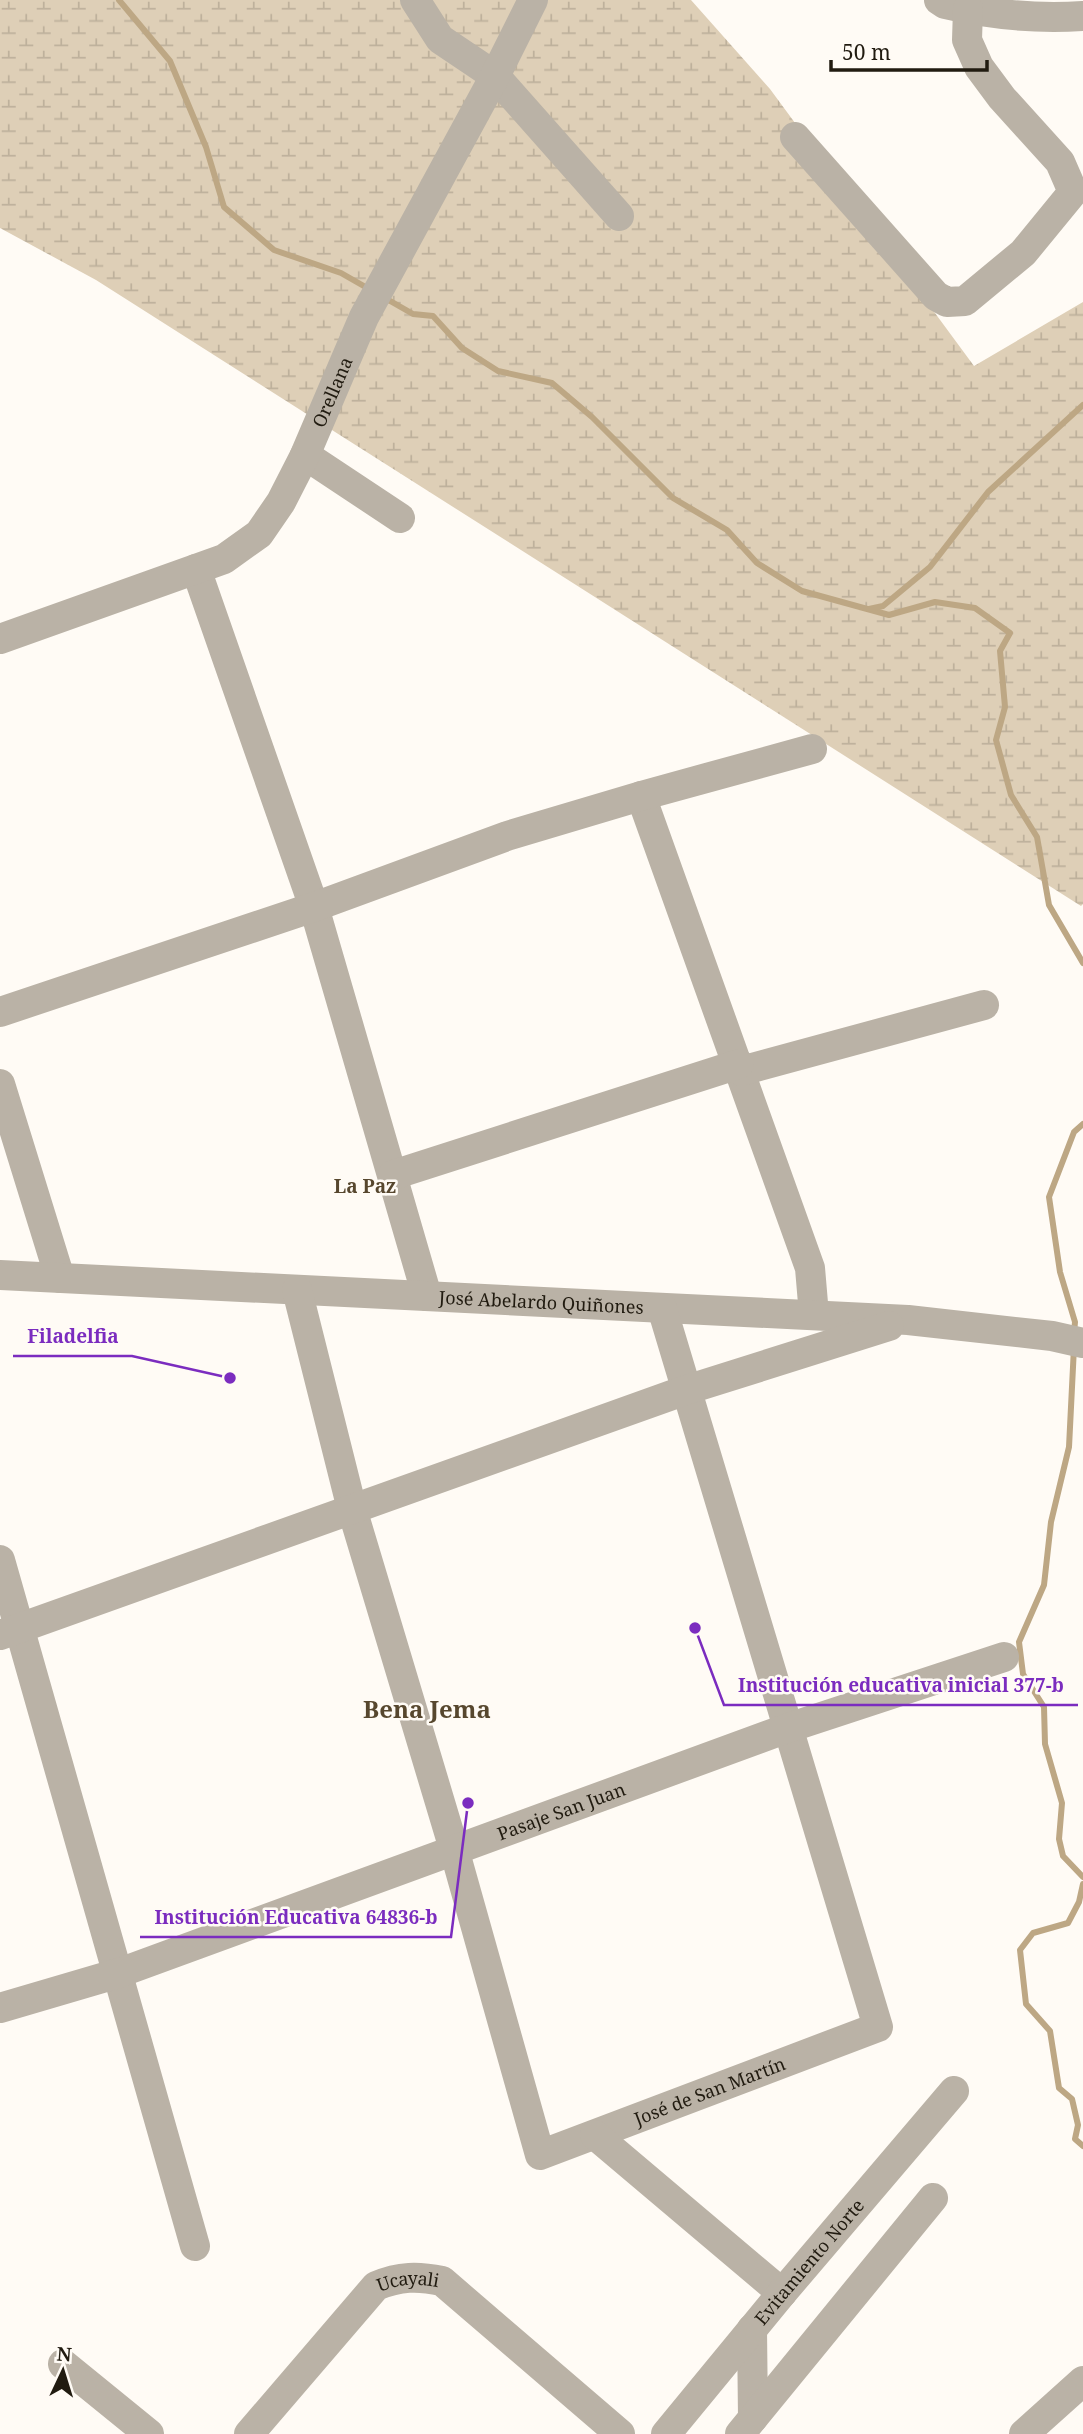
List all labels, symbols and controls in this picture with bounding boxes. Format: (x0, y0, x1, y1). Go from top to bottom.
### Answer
scale bar (831, 28, 987, 72)
text: 50 m (842, 38, 891, 66)
street label: Orellana (306, 353, 358, 431)
district label: La Paz (334, 1173, 396, 1199)
street label: José Abelardo Quiñones (437, 1285, 644, 1319)
callout: Filadelfia (13, 1316, 132, 1356)
text: Filadelfia (27, 1323, 119, 1349)
callout: Institución educativa inicial 377-b (724, 1665, 1078, 1705)
text: Institución educativa inicial 377-b (738, 1672, 1064, 1698)
district label: Bena Jema (363, 1692, 491, 1725)
street label: Pasaje San Juan (494, 1776, 629, 1846)
callout: Institución Educativa 64836-b (140, 1897, 451, 1937)
text: Institución Educativa 64836-b (154, 1904, 438, 1930)
street label: José de San Martín (630, 2051, 789, 2131)
street label: Evitamiento Norte (749, 2194, 869, 2330)
street label: Ucayali (373, 2266, 441, 2297)
north arrow (28, 2336, 98, 2406)
text: N (56, 2341, 73, 2368)

